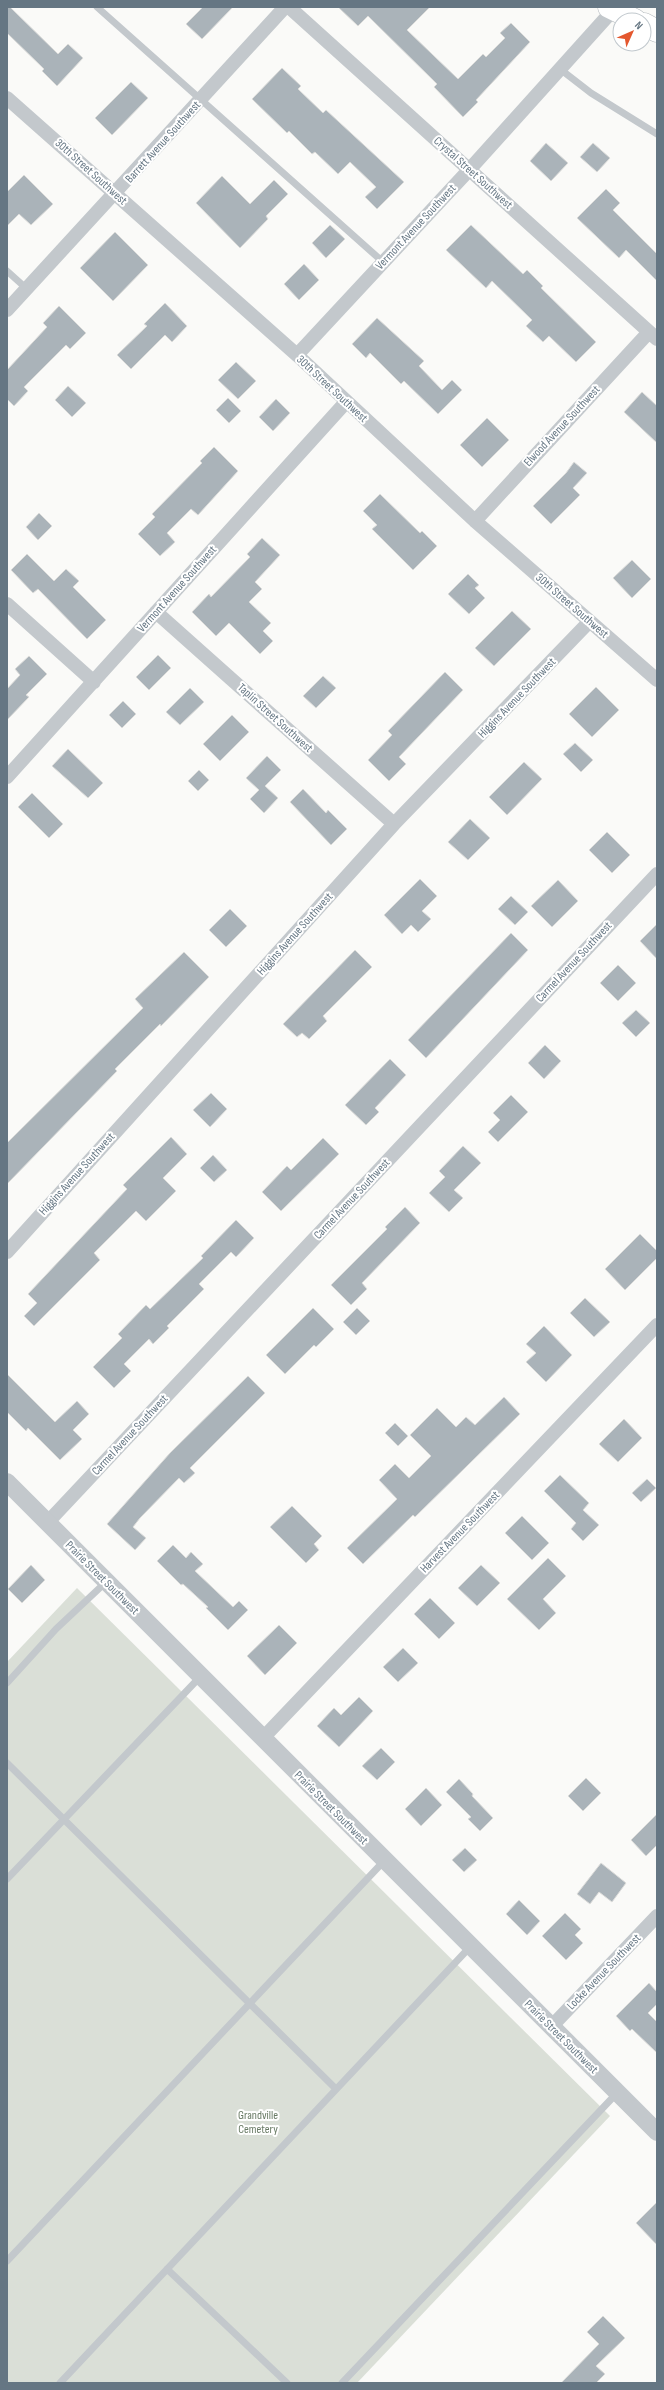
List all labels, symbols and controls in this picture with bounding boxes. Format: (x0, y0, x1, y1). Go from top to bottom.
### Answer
north arrow (612, 12, 652, 52)
text: N (632, 19, 645, 32)
street label: Barrett Avenue Southwest (122, 98, 204, 186)
street label: Crystal Street Southwest (430, 134, 516, 213)
street label: 30th Street Southwest (52, 136, 130, 208)
street label: Vermont Avenue Southwest (373, 181, 460, 273)
street label: 30th Street Southwest (293, 352, 371, 426)
street label: Elwood Avenue Southwest (521, 382, 604, 470)
street label: Vermont Avenue Southwest (134, 542, 220, 635)
street label: 30th Street Southwest (532, 570, 612, 642)
street label: Higgins Avenue Southwest (475, 654, 559, 741)
street label: Taplin Street Southwest (234, 680, 316, 756)
street label: Higgins Avenue Southwest (254, 889, 336, 978)
street label: Carmel Avenue Southwest (533, 918, 616, 1006)
street label: Higgins Avenue Southwest (36, 1129, 118, 1218)
street label: Carmel Avenue Southwest (311, 1155, 394, 1243)
street label: Carmel Avenue Southwest (89, 1391, 172, 1479)
street label: Harvest Avenue Southwest (417, 1488, 503, 1576)
street label: Prairie Street Southwest (62, 1538, 142, 1618)
street label: Prairie Street Southwest (291, 1768, 371, 1848)
street label: Locke Avenue Southwest (564, 1931, 644, 2013)
street label: Prairie Street Southwest (521, 1997, 601, 2077)
park label: Grandville Cemetery (238, 2108, 278, 2137)

